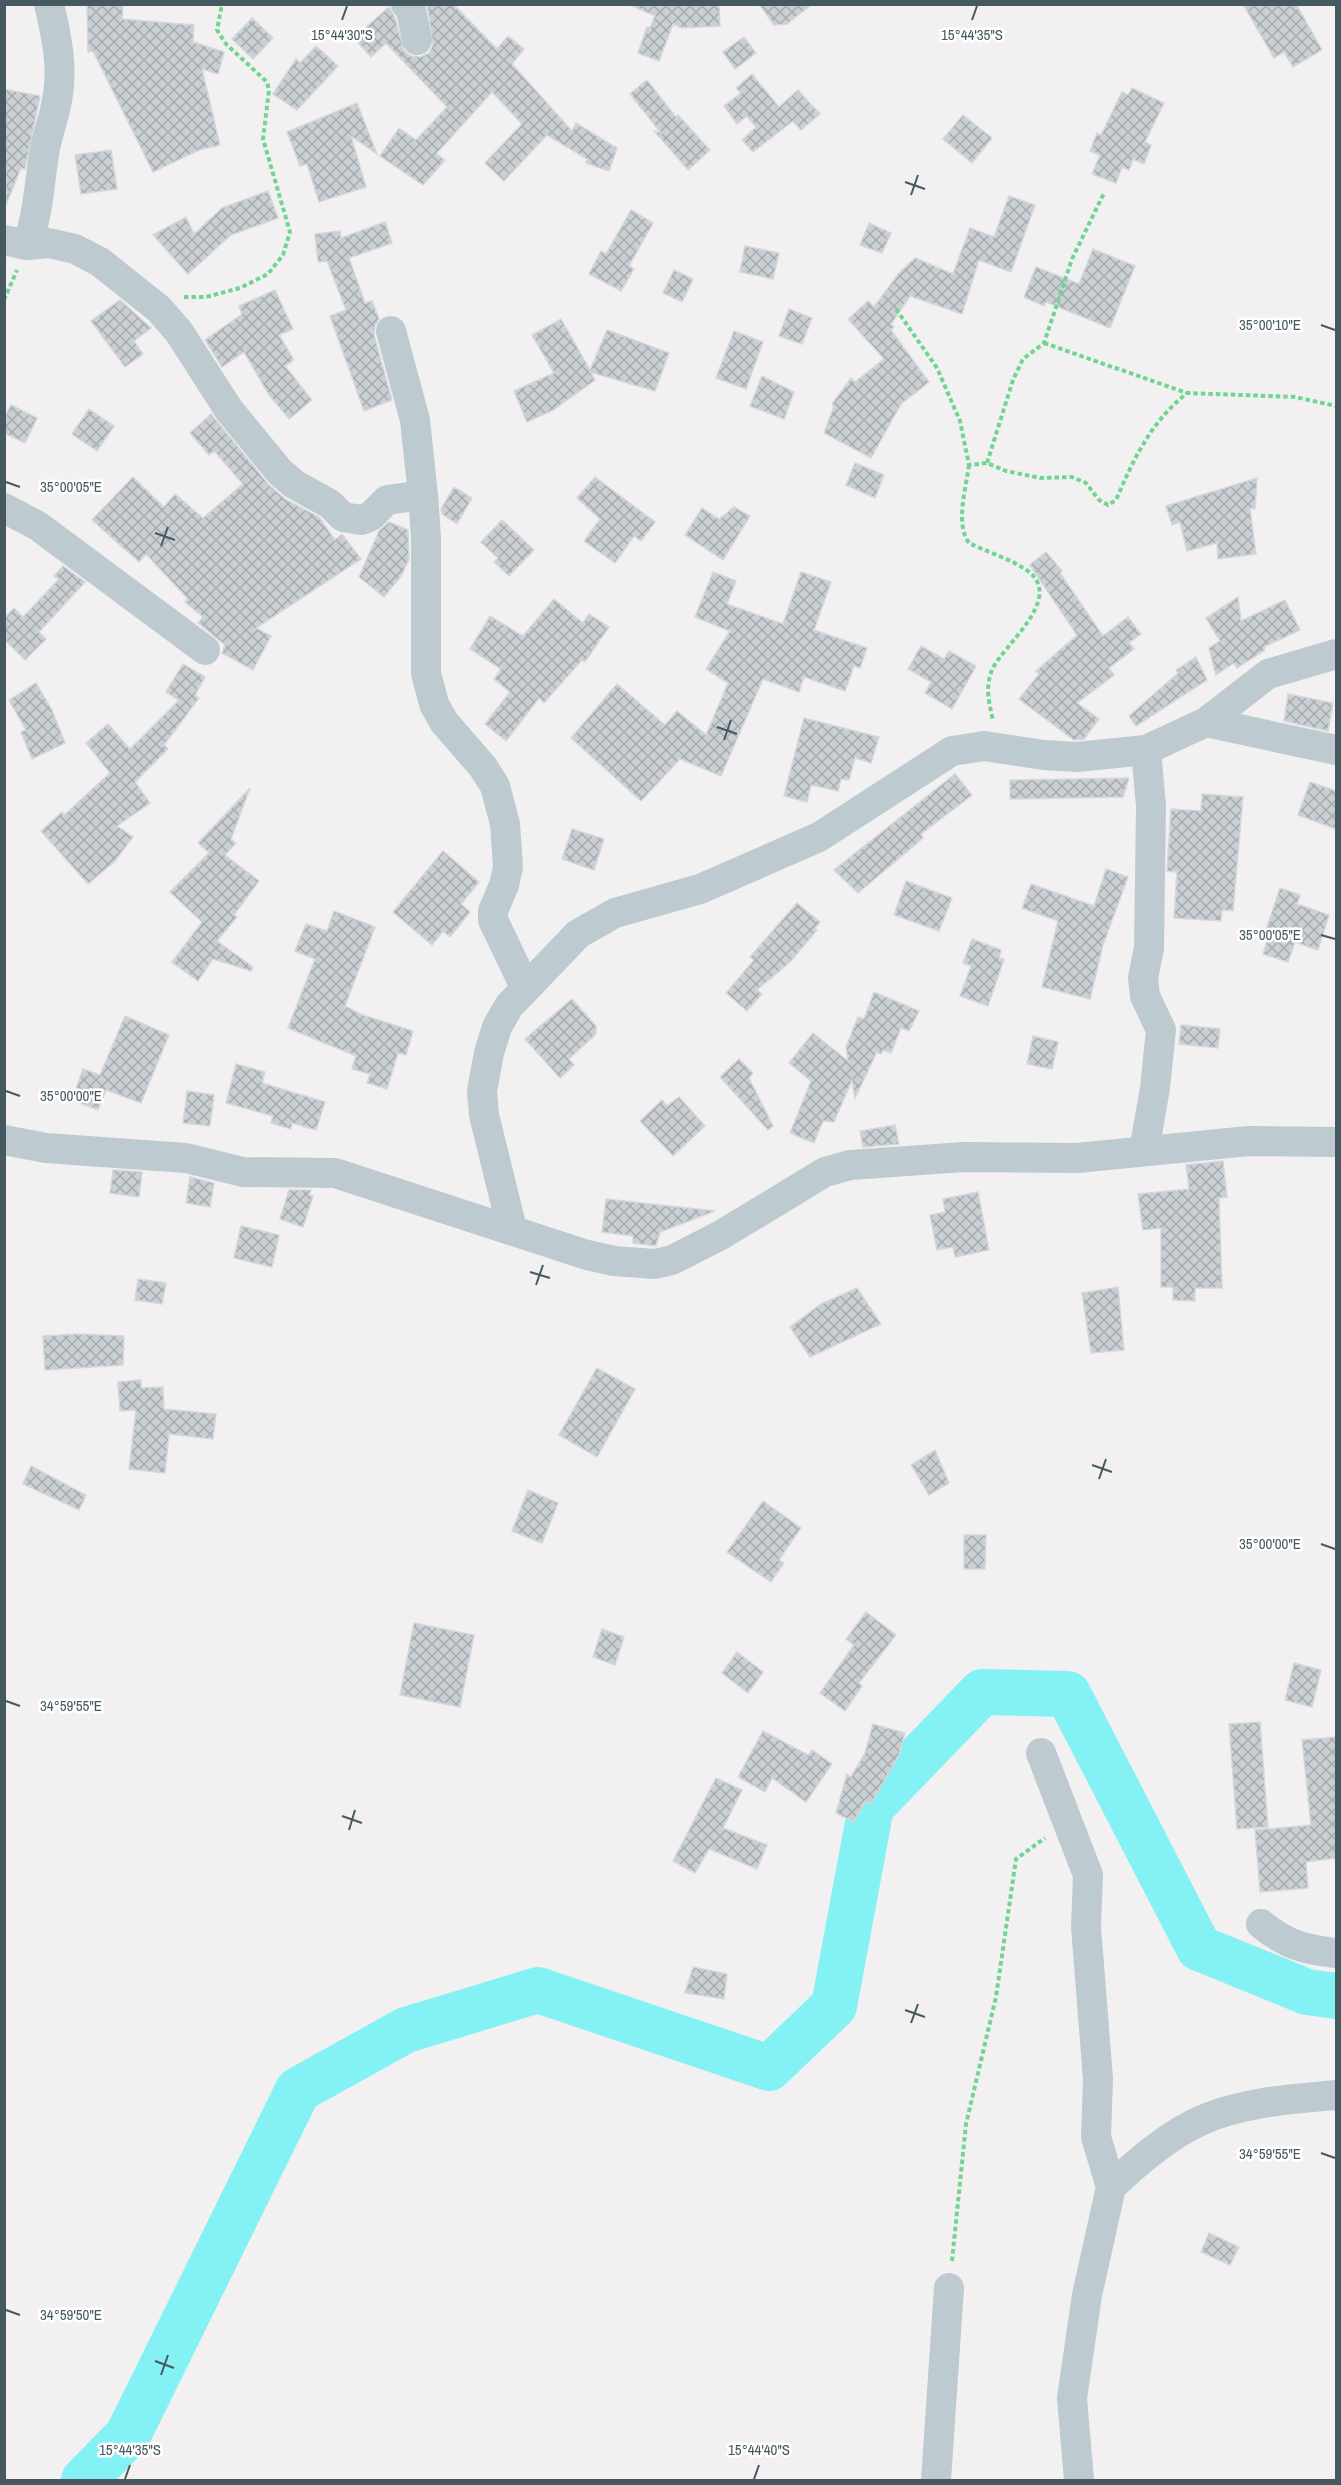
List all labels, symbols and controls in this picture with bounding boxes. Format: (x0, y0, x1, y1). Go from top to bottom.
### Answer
text: 15°44'30"S (311, 24, 373, 45)
text: 15°44'35"S (941, 24, 1003, 45)
text: 35°00'10"E (1239, 314, 1301, 335)
text: 35°00'05"E (40, 476, 102, 497)
text: 35°00'05"E (1239, 924, 1301, 945)
text: 35°00'00"E (40, 1085, 102, 1106)
text: 35°00'00"E (1239, 1533, 1301, 1554)
text: 34°59'55"E (40, 1695, 102, 1716)
text: 34°59'55"E (1239, 2143, 1301, 2164)
text: 34°59'50"E (40, 2304, 102, 2325)
text: 15°44'35"S (99, 2439, 161, 2460)
text: 15°44'40"S (728, 2439, 790, 2460)

